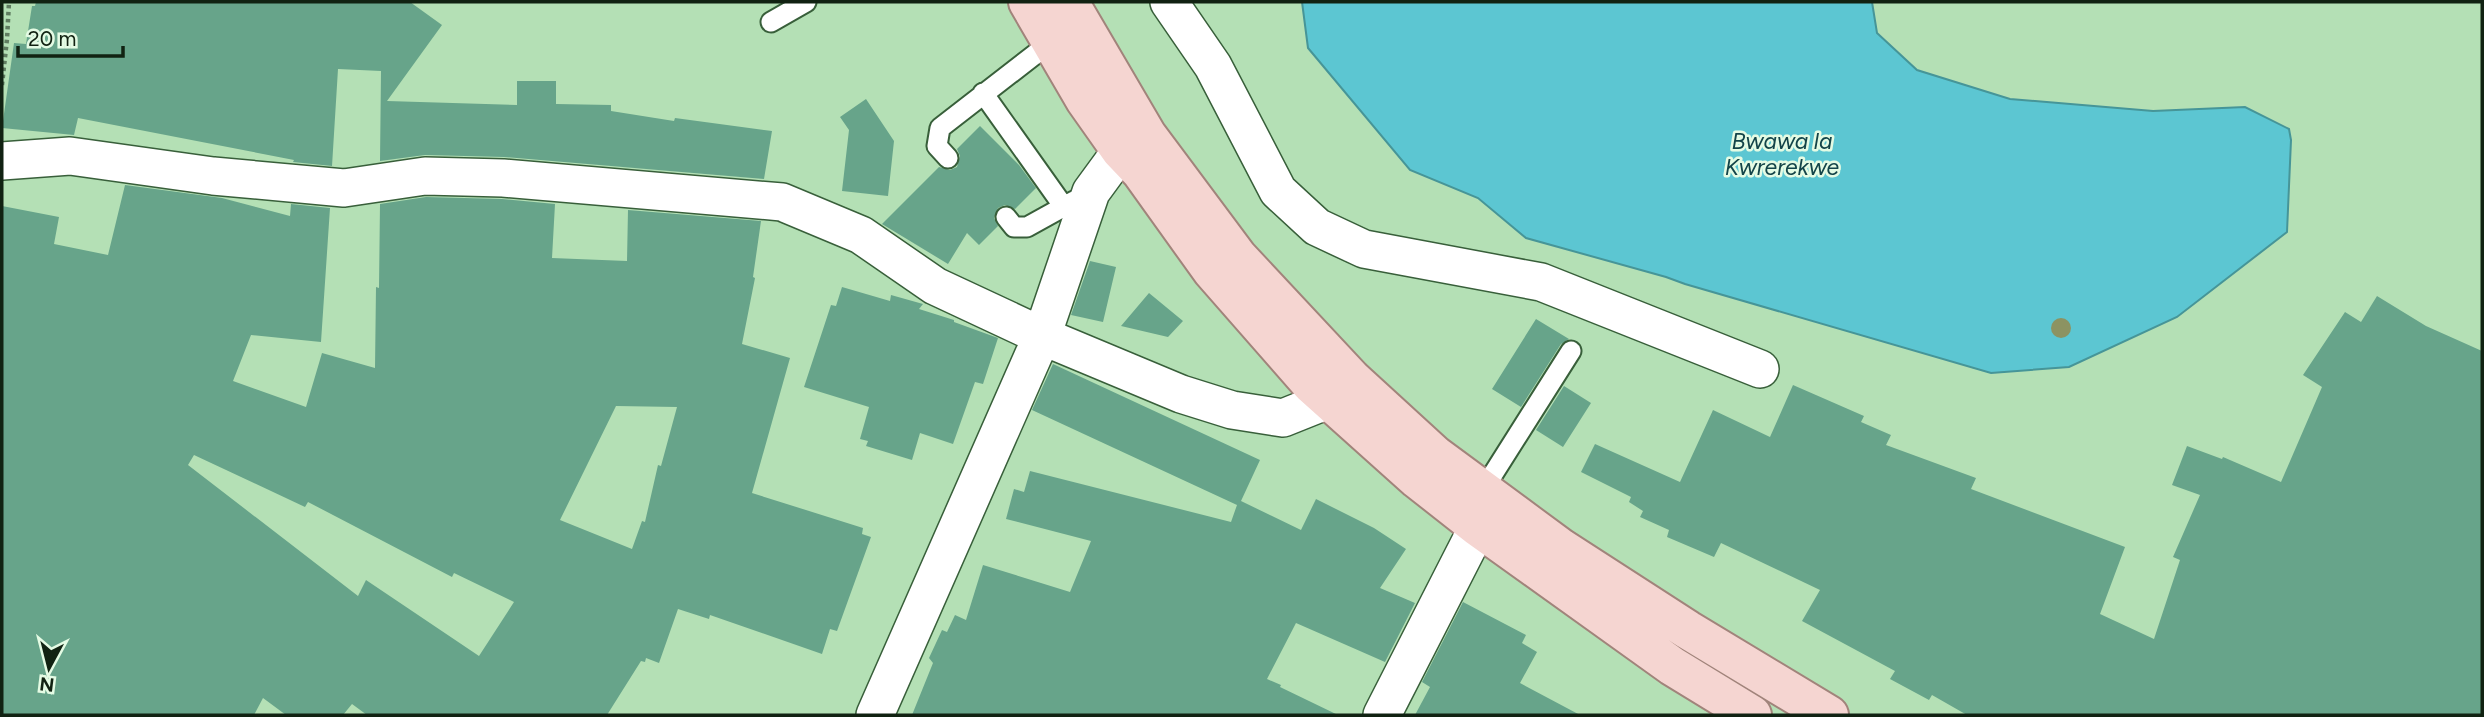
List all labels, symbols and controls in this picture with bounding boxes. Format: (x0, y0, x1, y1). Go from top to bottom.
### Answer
scale bar (18, 14, 122, 58)
text: 20 m (28, 26, 76, 51)
water label: Bwawa la Kwrerekwe (1725, 127, 1840, 181)
north arrow (14, 633, 84, 703)
text: N (38, 672, 56, 697)

